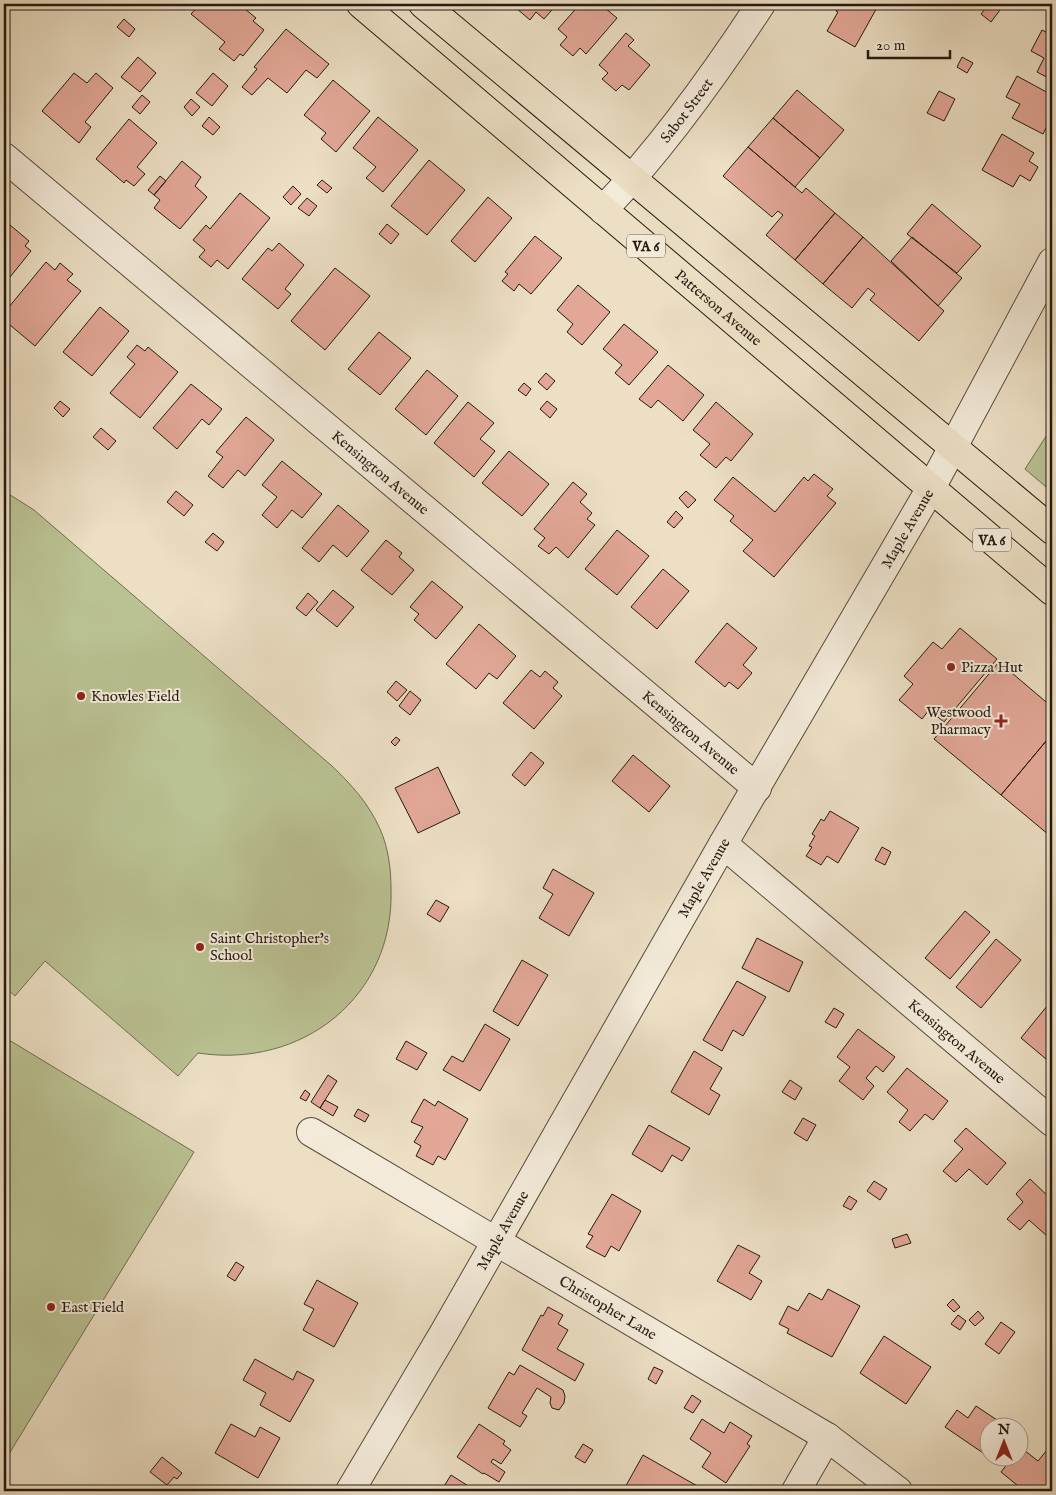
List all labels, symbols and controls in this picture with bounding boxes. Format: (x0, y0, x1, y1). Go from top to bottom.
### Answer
scale bar (868, 28, 951, 60)
text: 20 m (876, 36, 906, 55)
street label: Sabot Street (656, 75, 717, 147)
road number: VA 6 (627, 235, 665, 258)
street label: Patterson Avenue (671, 266, 766, 350)
street label: Kensington Avenue (327, 426, 433, 519)
street label: Maple Avenue (877, 486, 938, 572)
road number: VA 6 (973, 528, 1011, 552)
place label: Pizza Hut (961, 658, 1023, 677)
marker: Pizza Hut (945, 661, 957, 673)
place label: Knowles Field (91, 687, 180, 706)
street label: Kensington Avenue (638, 687, 743, 779)
marker: Knowles Field (75, 690, 87, 702)
place label: Westwood Pharmacy (926, 703, 992, 739)
marker: Westwood Pharmacy (995, 715, 1007, 727)
street label: Maple Avenue (674, 835, 734, 921)
place label: Saint Christopher's School (210, 929, 329, 965)
marker: Saint Christopher's School (194, 941, 206, 953)
street label: Kensington Avenue (904, 995, 1009, 1088)
street label: Maple Avenue (473, 1187, 533, 1274)
street label: Christopher Lane (555, 1272, 660, 1344)
place label: East Field (61, 1298, 125, 1317)
marker: East Field (45, 1301, 57, 1313)
north arrow (978, 1418, 1028, 1468)
text: N (997, 1421, 1010, 1439)

